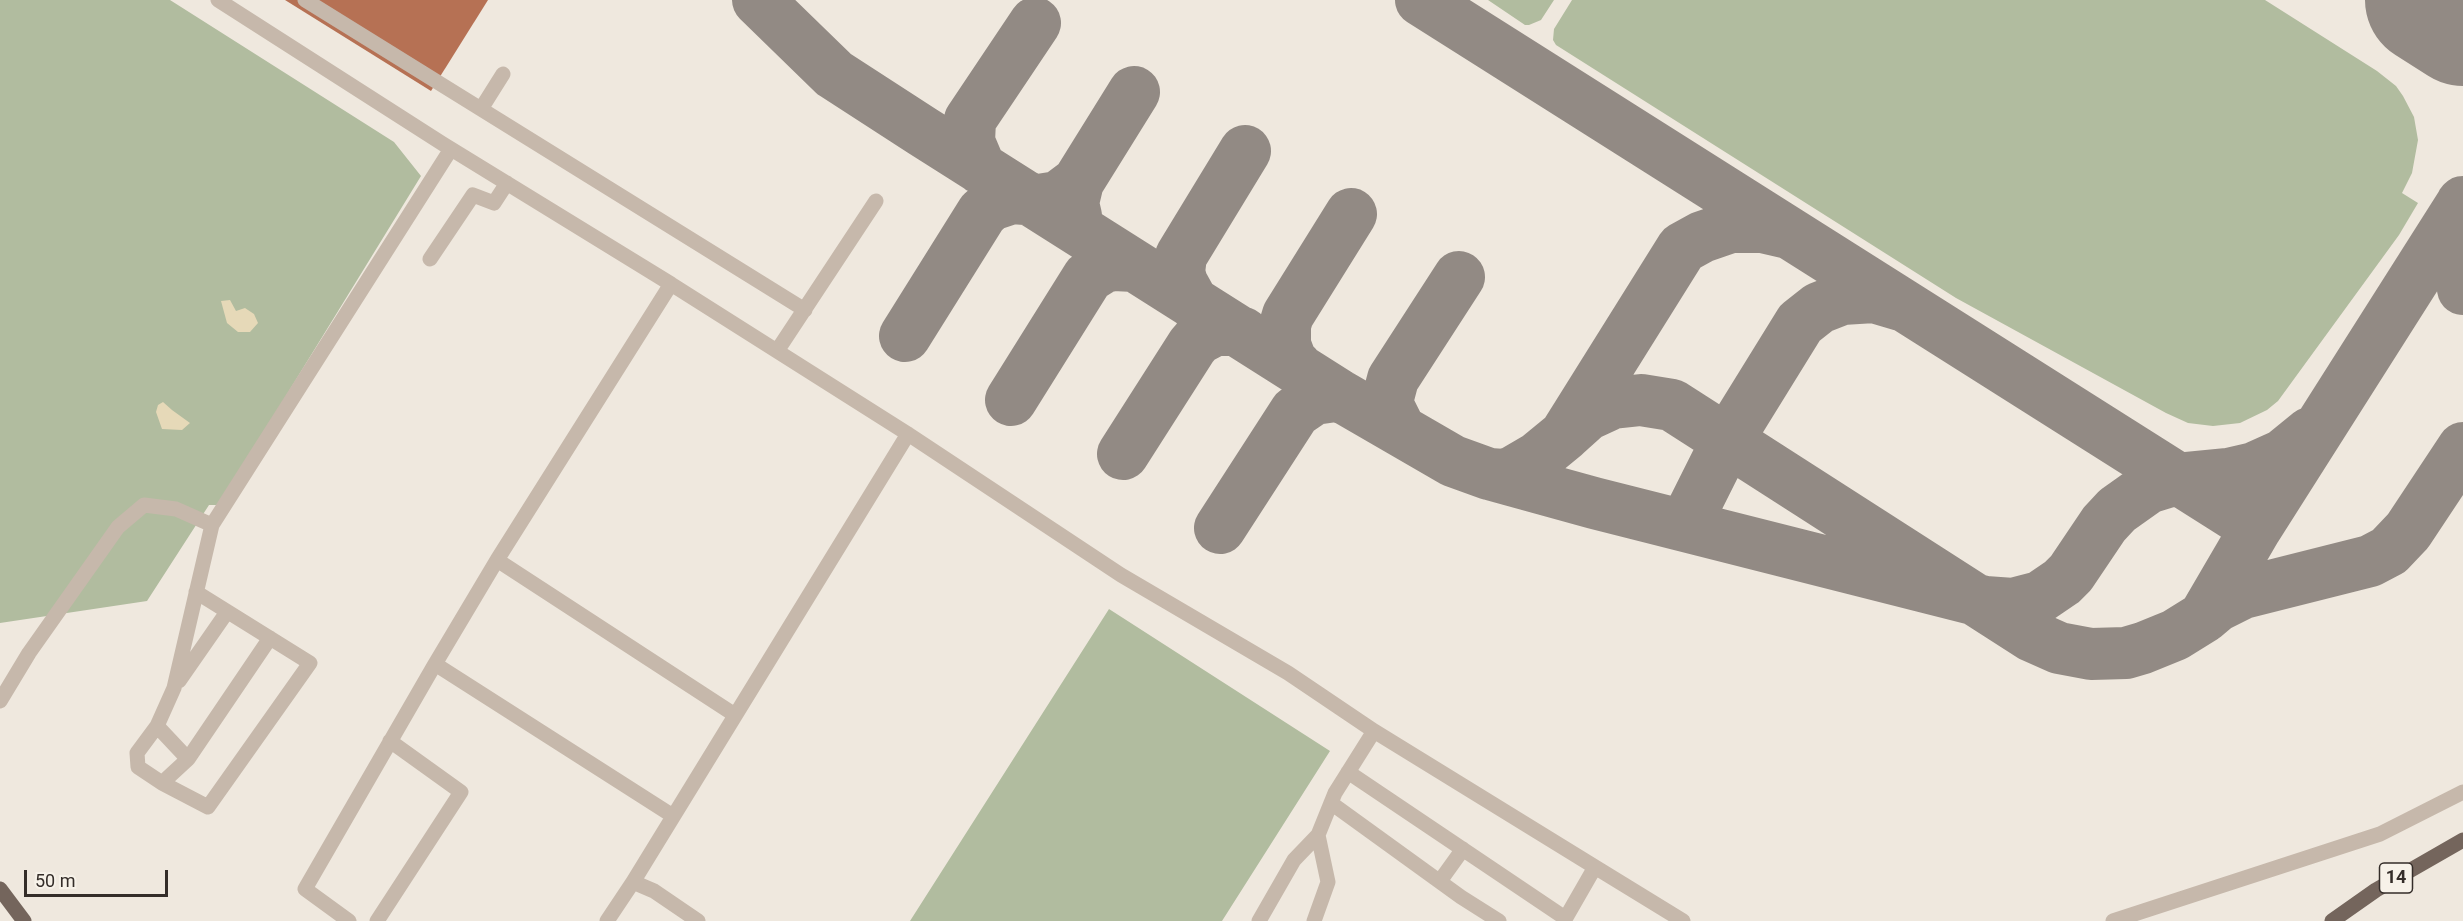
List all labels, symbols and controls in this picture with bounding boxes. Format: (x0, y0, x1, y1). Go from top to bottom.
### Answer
scale bar (27, 858, 171, 896)
road number: 14 (2380, 863, 2412, 893)
text: 50 m (35, 870, 75, 891)

